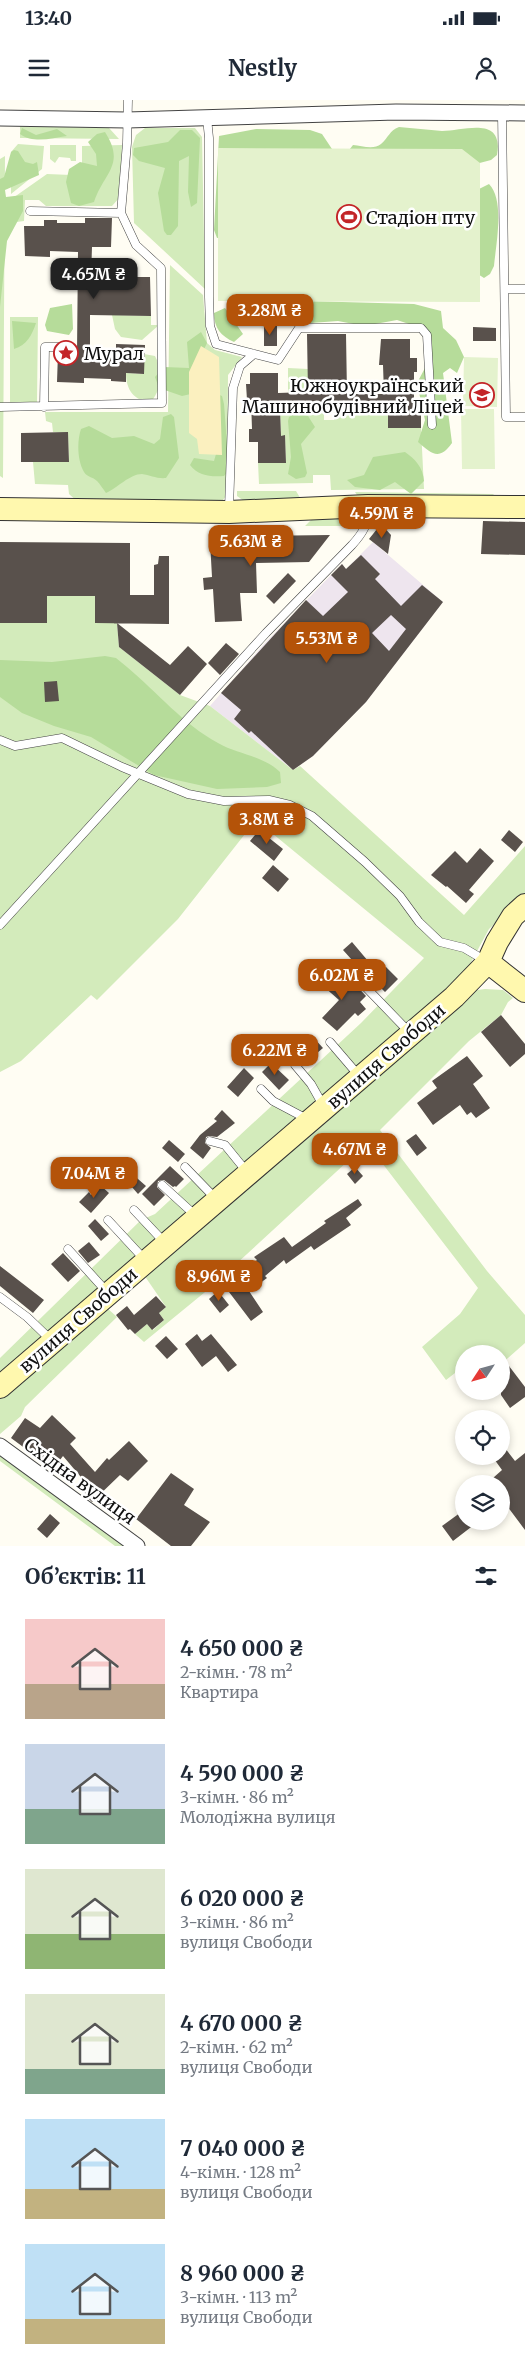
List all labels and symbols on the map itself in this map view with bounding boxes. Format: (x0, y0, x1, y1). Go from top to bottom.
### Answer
sports icon: Стадіон пту (336, 204, 362, 230)
place label: Стадіон пту (366, 206, 476, 229)
pin: 4.65M ₴ (48, 258, 140, 300)
pin: 3.28M ₴ (224, 294, 316, 336)
place icon: Мурал (53, 340, 79, 366)
place label: Мурал (84, 342, 144, 365)
place label: Южноукраїнський Машинобудівний Ліцей (242, 374, 464, 418)
school or university icon: Южноукраїнський Машинобудівний Ліцей (469, 382, 495, 408)
pin: 4.59M ₴ (336, 496, 428, 539)
pin: 5.63M ₴ (205, 524, 297, 567)
pin: 5.53M ₴ (281, 622, 373, 664)
pin: 3.8M ₴ (226, 802, 308, 845)
pin: 6.02M ₴ (296, 958, 388, 1001)
street label: вулиця Свободи (322, 998, 450, 1114)
pin: 6.22M ₴ (229, 1034, 321, 1076)
pin: 4.67M ₴ (309, 1132, 401, 1175)
pin: 7.04M ₴ (48, 1156, 140, 1199)
pin: 8.96M ₴ (173, 1260, 265, 1302)
street label: вулиця Свободи (14, 1262, 142, 1378)
north arrow (455, 1345, 510, 1400)
street label: Східна вулиця (20, 1433, 141, 1529)

